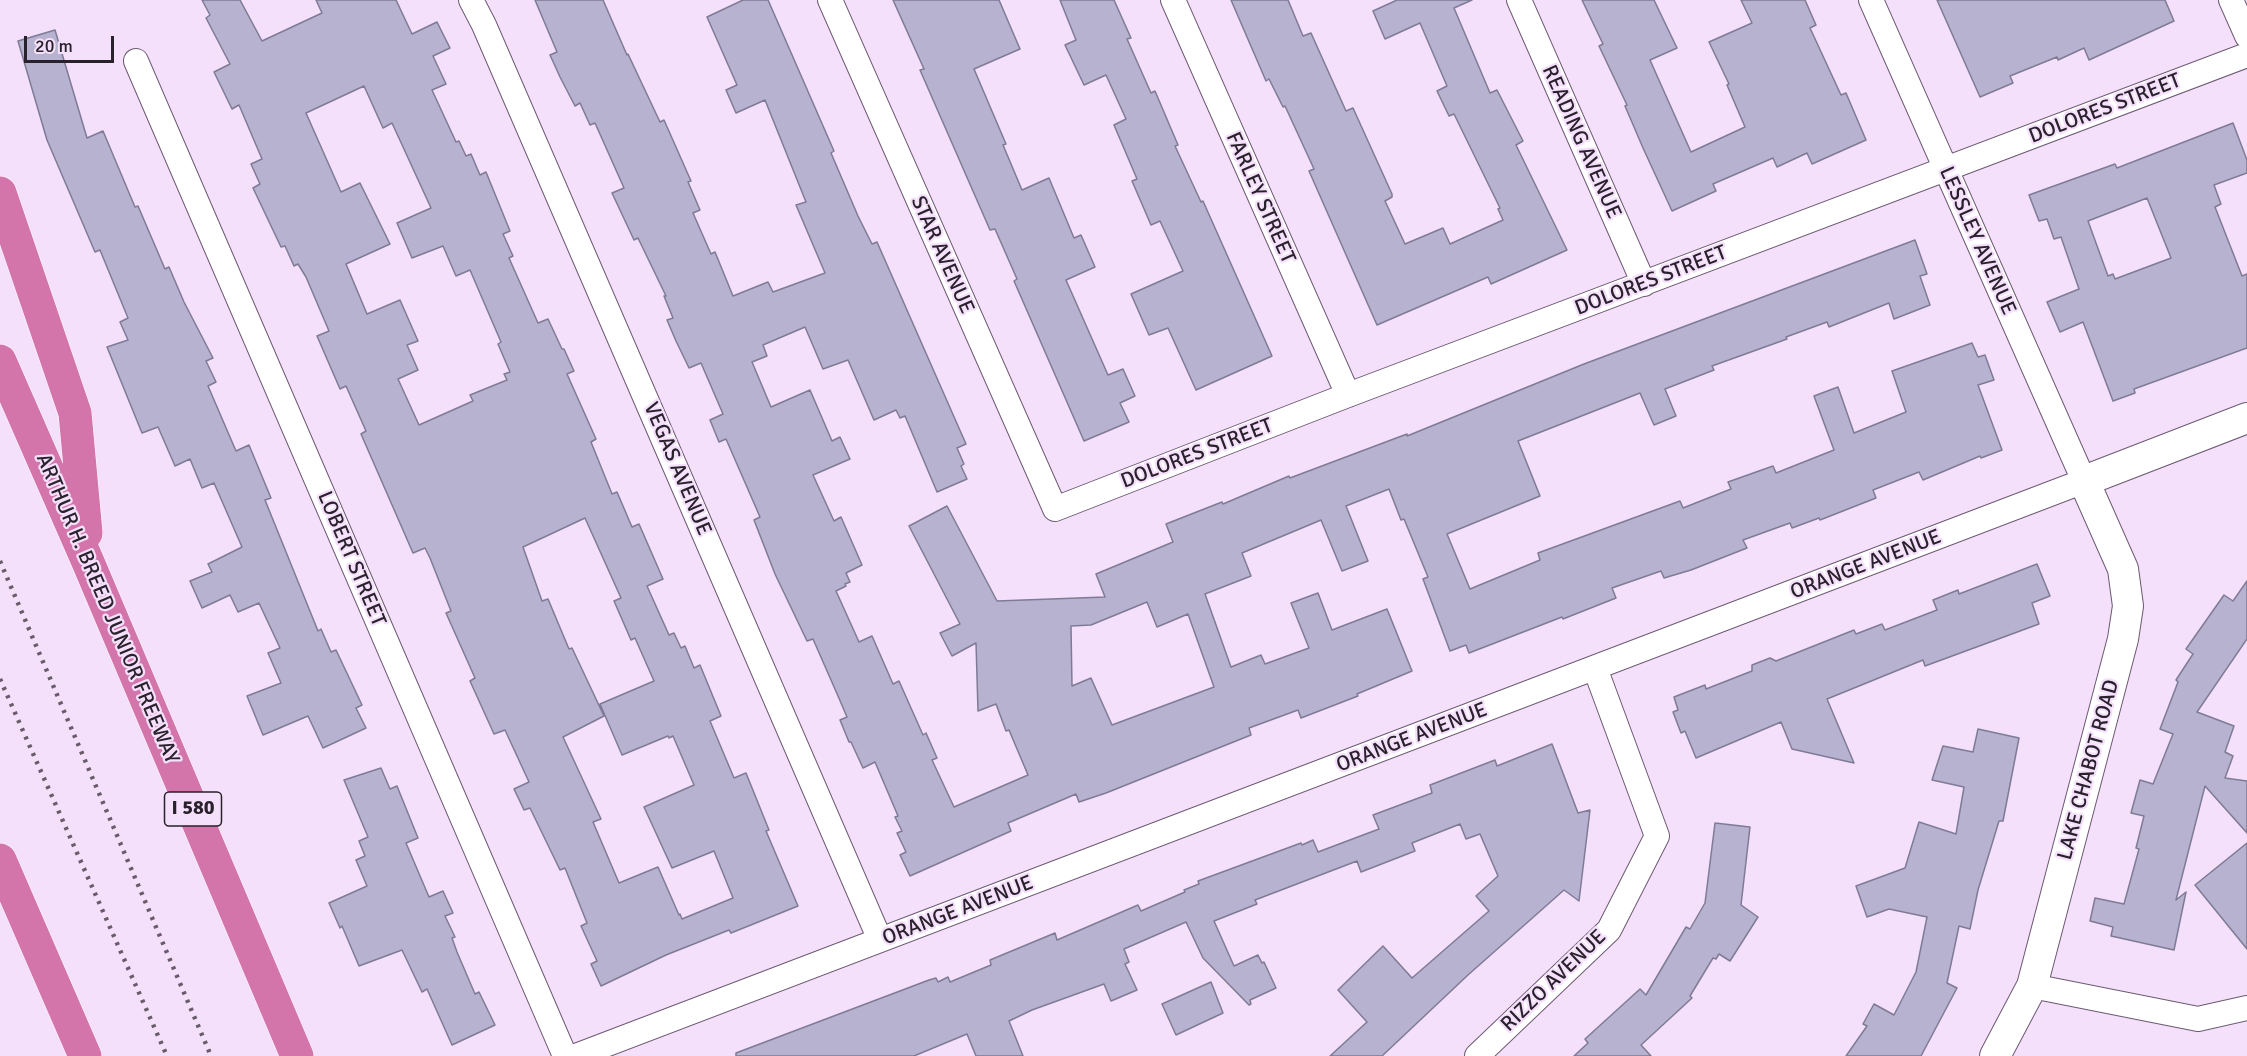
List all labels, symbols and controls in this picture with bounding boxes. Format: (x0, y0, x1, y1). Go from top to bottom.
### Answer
scale bar (27, 24, 117, 62)
text: 20 m (35, 35, 73, 57)
street label: READING AVENUE (1536, 61, 1626, 223)
street label: DOLORES STREET (2026, 68, 2184, 150)
street label: FARLEY STREET (1220, 128, 1300, 268)
street label: LESSLEY AVENUE (1933, 163, 2021, 319)
street label: STAR AVENUE (905, 192, 979, 318)
street label: DOLORES STREET (1572, 240, 1730, 322)
street label: VEGAS AVENUE (638, 399, 716, 539)
street label: DOLORES STREET (1118, 413, 1276, 495)
street label: ARTHUR H. BREED JUNIOR FREEWAY (30, 450, 184, 768)
street label: LOBERT STREET (311, 488, 391, 630)
street label: ORANGE AVENUE (1787, 525, 1945, 605)
street label: LAKE CHABOT ROAD (2053, 677, 2125, 863)
street label: ORANGE AVENUE (1333, 698, 1491, 778)
road number: I 580 (164, 792, 222, 826)
street label: ORANGE AVENUE (879, 871, 1037, 951)
street label: RIZZO AVENUE (1496, 925, 1612, 1037)

